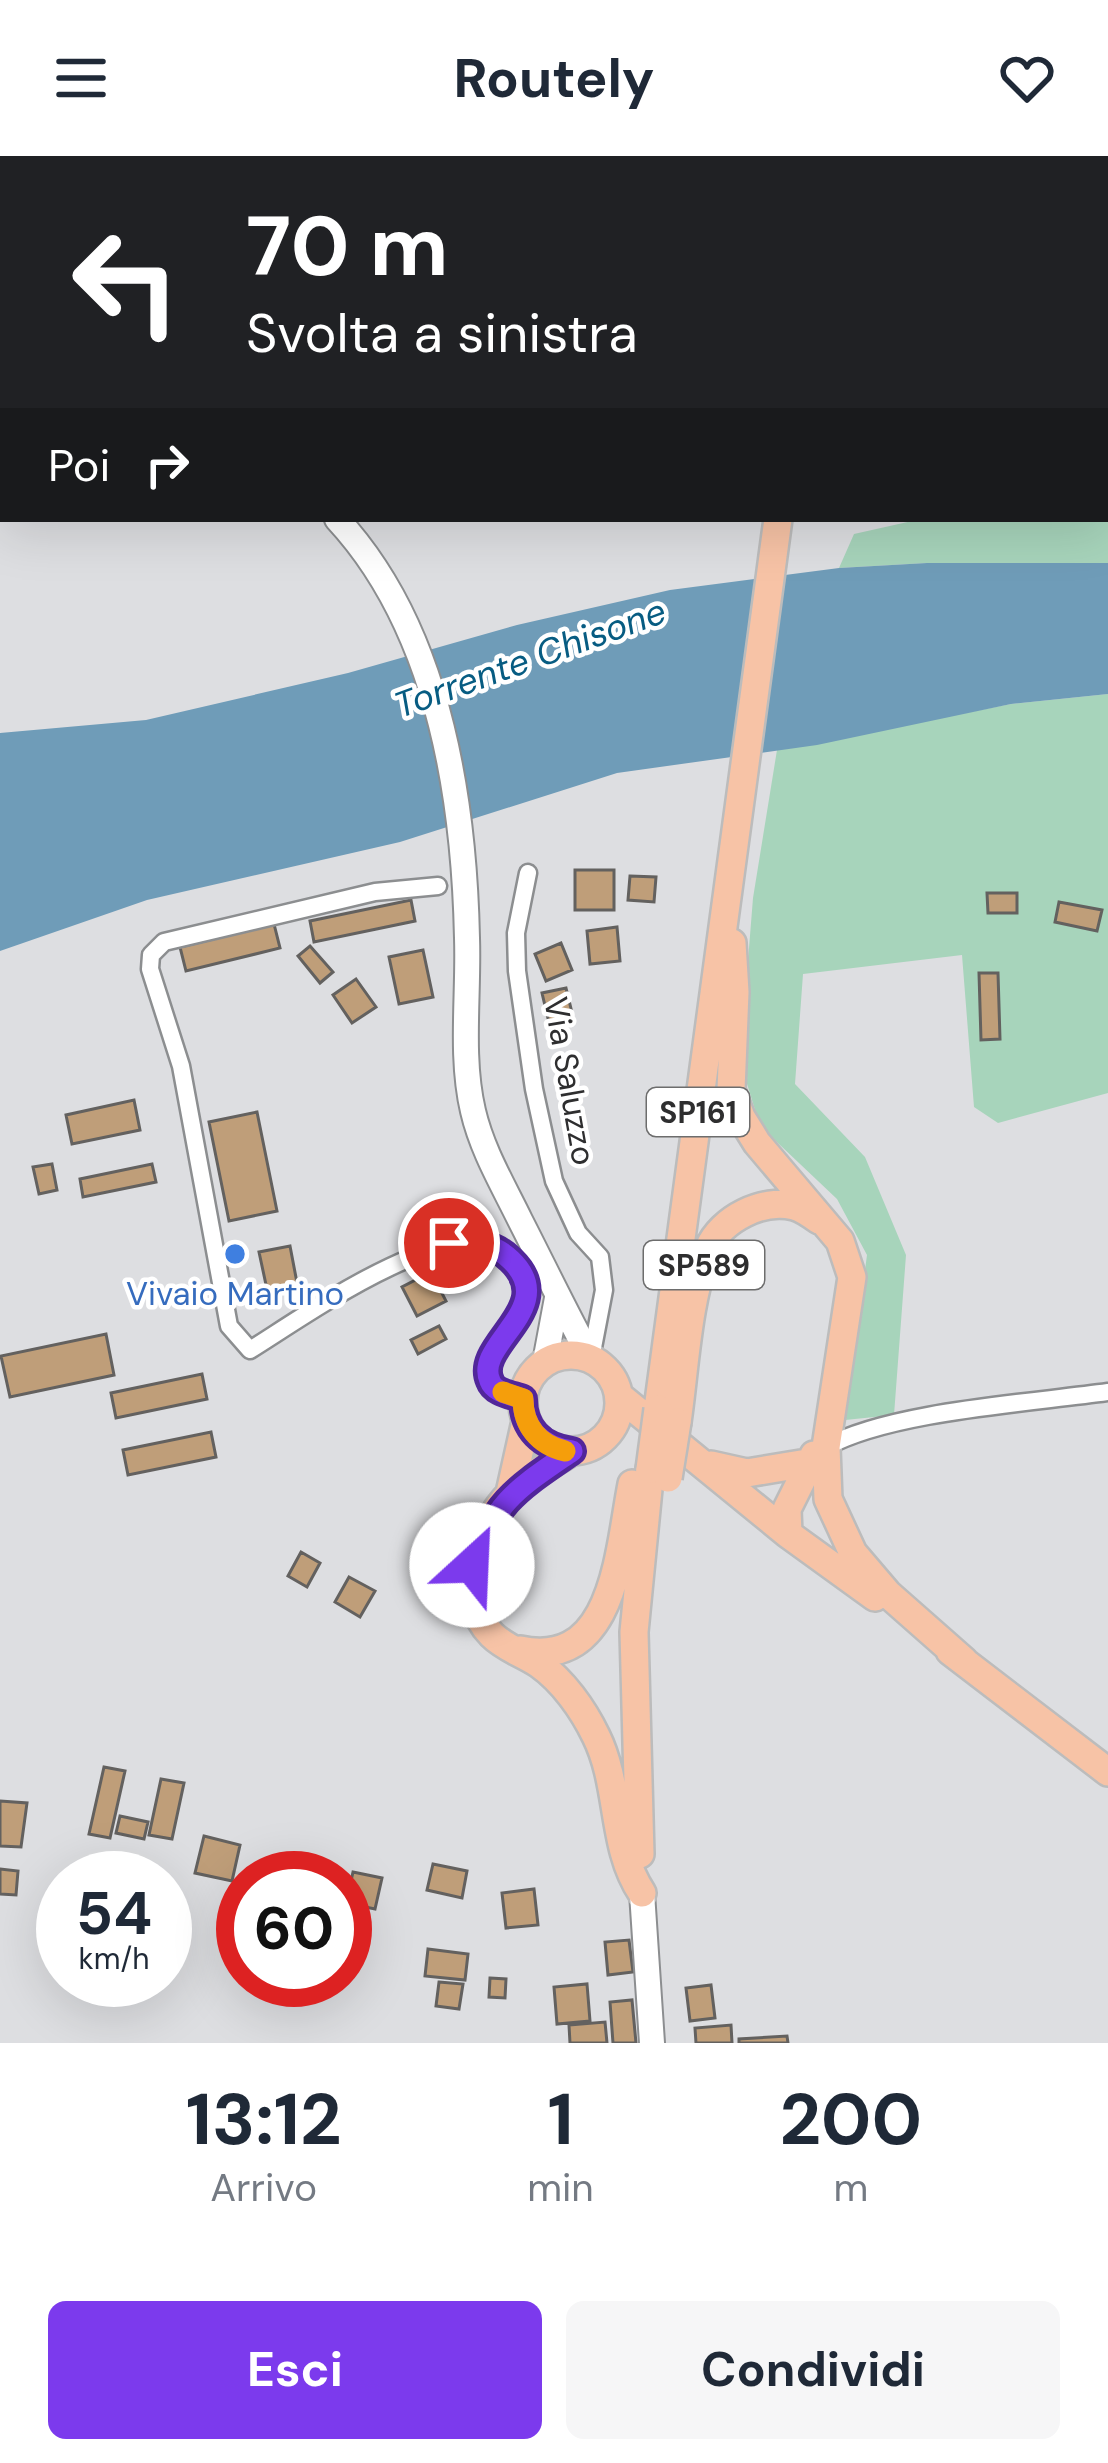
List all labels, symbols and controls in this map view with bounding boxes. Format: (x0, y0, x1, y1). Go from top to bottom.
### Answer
text: Routely (454, 43, 654, 114)
icon: menu (48, 45, 114, 111)
icon: heart (994, 45, 1060, 111)
text: 70 m (246, 192, 449, 301)
icon: left (48, 204, 204, 360)
text: Svolta a sinistra (246, 298, 638, 369)
icon: right (134, 432, 200, 498)
text: Poi (48, 436, 110, 495)
water label: Torrente Chisone (388, 587, 672, 729)
street label: Via Saluzzo (534, 994, 606, 1168)
road number: SP161 (647, 1088, 749, 1136)
pin (398, 1192, 500, 1294)
icon: arrive (416, 1210, 482, 1276)
marker: Vivaio Martino (222, 1241, 248, 1267)
road number: SP589 (644, 1241, 764, 1289)
place label: Vivaio Martino (126, 1272, 344, 1315)
position arrow (409, 1502, 535, 1628)
speed limit sign: 60 (216, 1851, 372, 2007)
text: 54 (76, 1874, 152, 1953)
text: km/h (79, 1939, 149, 1978)
text: 13:12 (186, 2073, 341, 2166)
text: 1 (547, 2073, 574, 2166)
text: 200 (780, 2073, 922, 2166)
text: Arrivo (210, 2162, 317, 2213)
text: min (527, 2162, 594, 2213)
text: m (834, 2162, 868, 2213)
button: Esci (48, 2301, 542, 2439)
button: Condividi (566, 2301, 1060, 2439)

